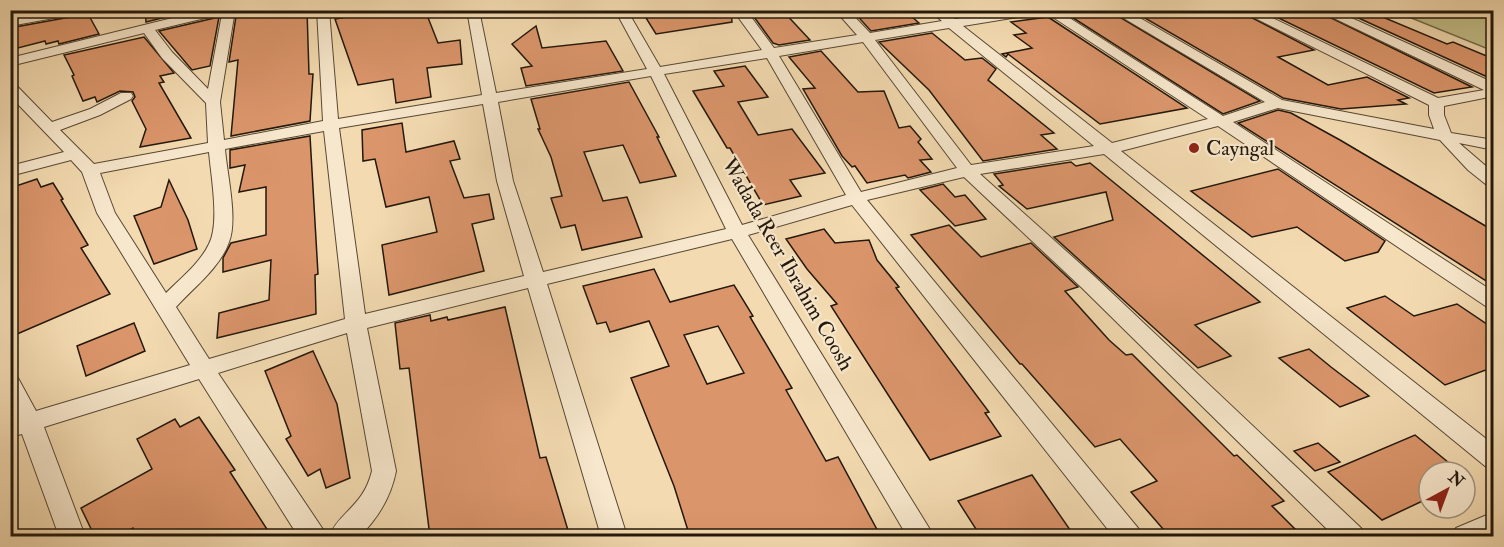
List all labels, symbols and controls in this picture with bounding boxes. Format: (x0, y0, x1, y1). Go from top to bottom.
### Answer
place label: Cayngal (1206, 135, 1275, 162)
marker: Cayngal (1187, 141, 1201, 155)
street label: Wadada Reer Ibrahim Coosh (715, 152, 860, 376)
north arrow (1417, 460, 1477, 520)
text: N (1443, 467, 1469, 492)

